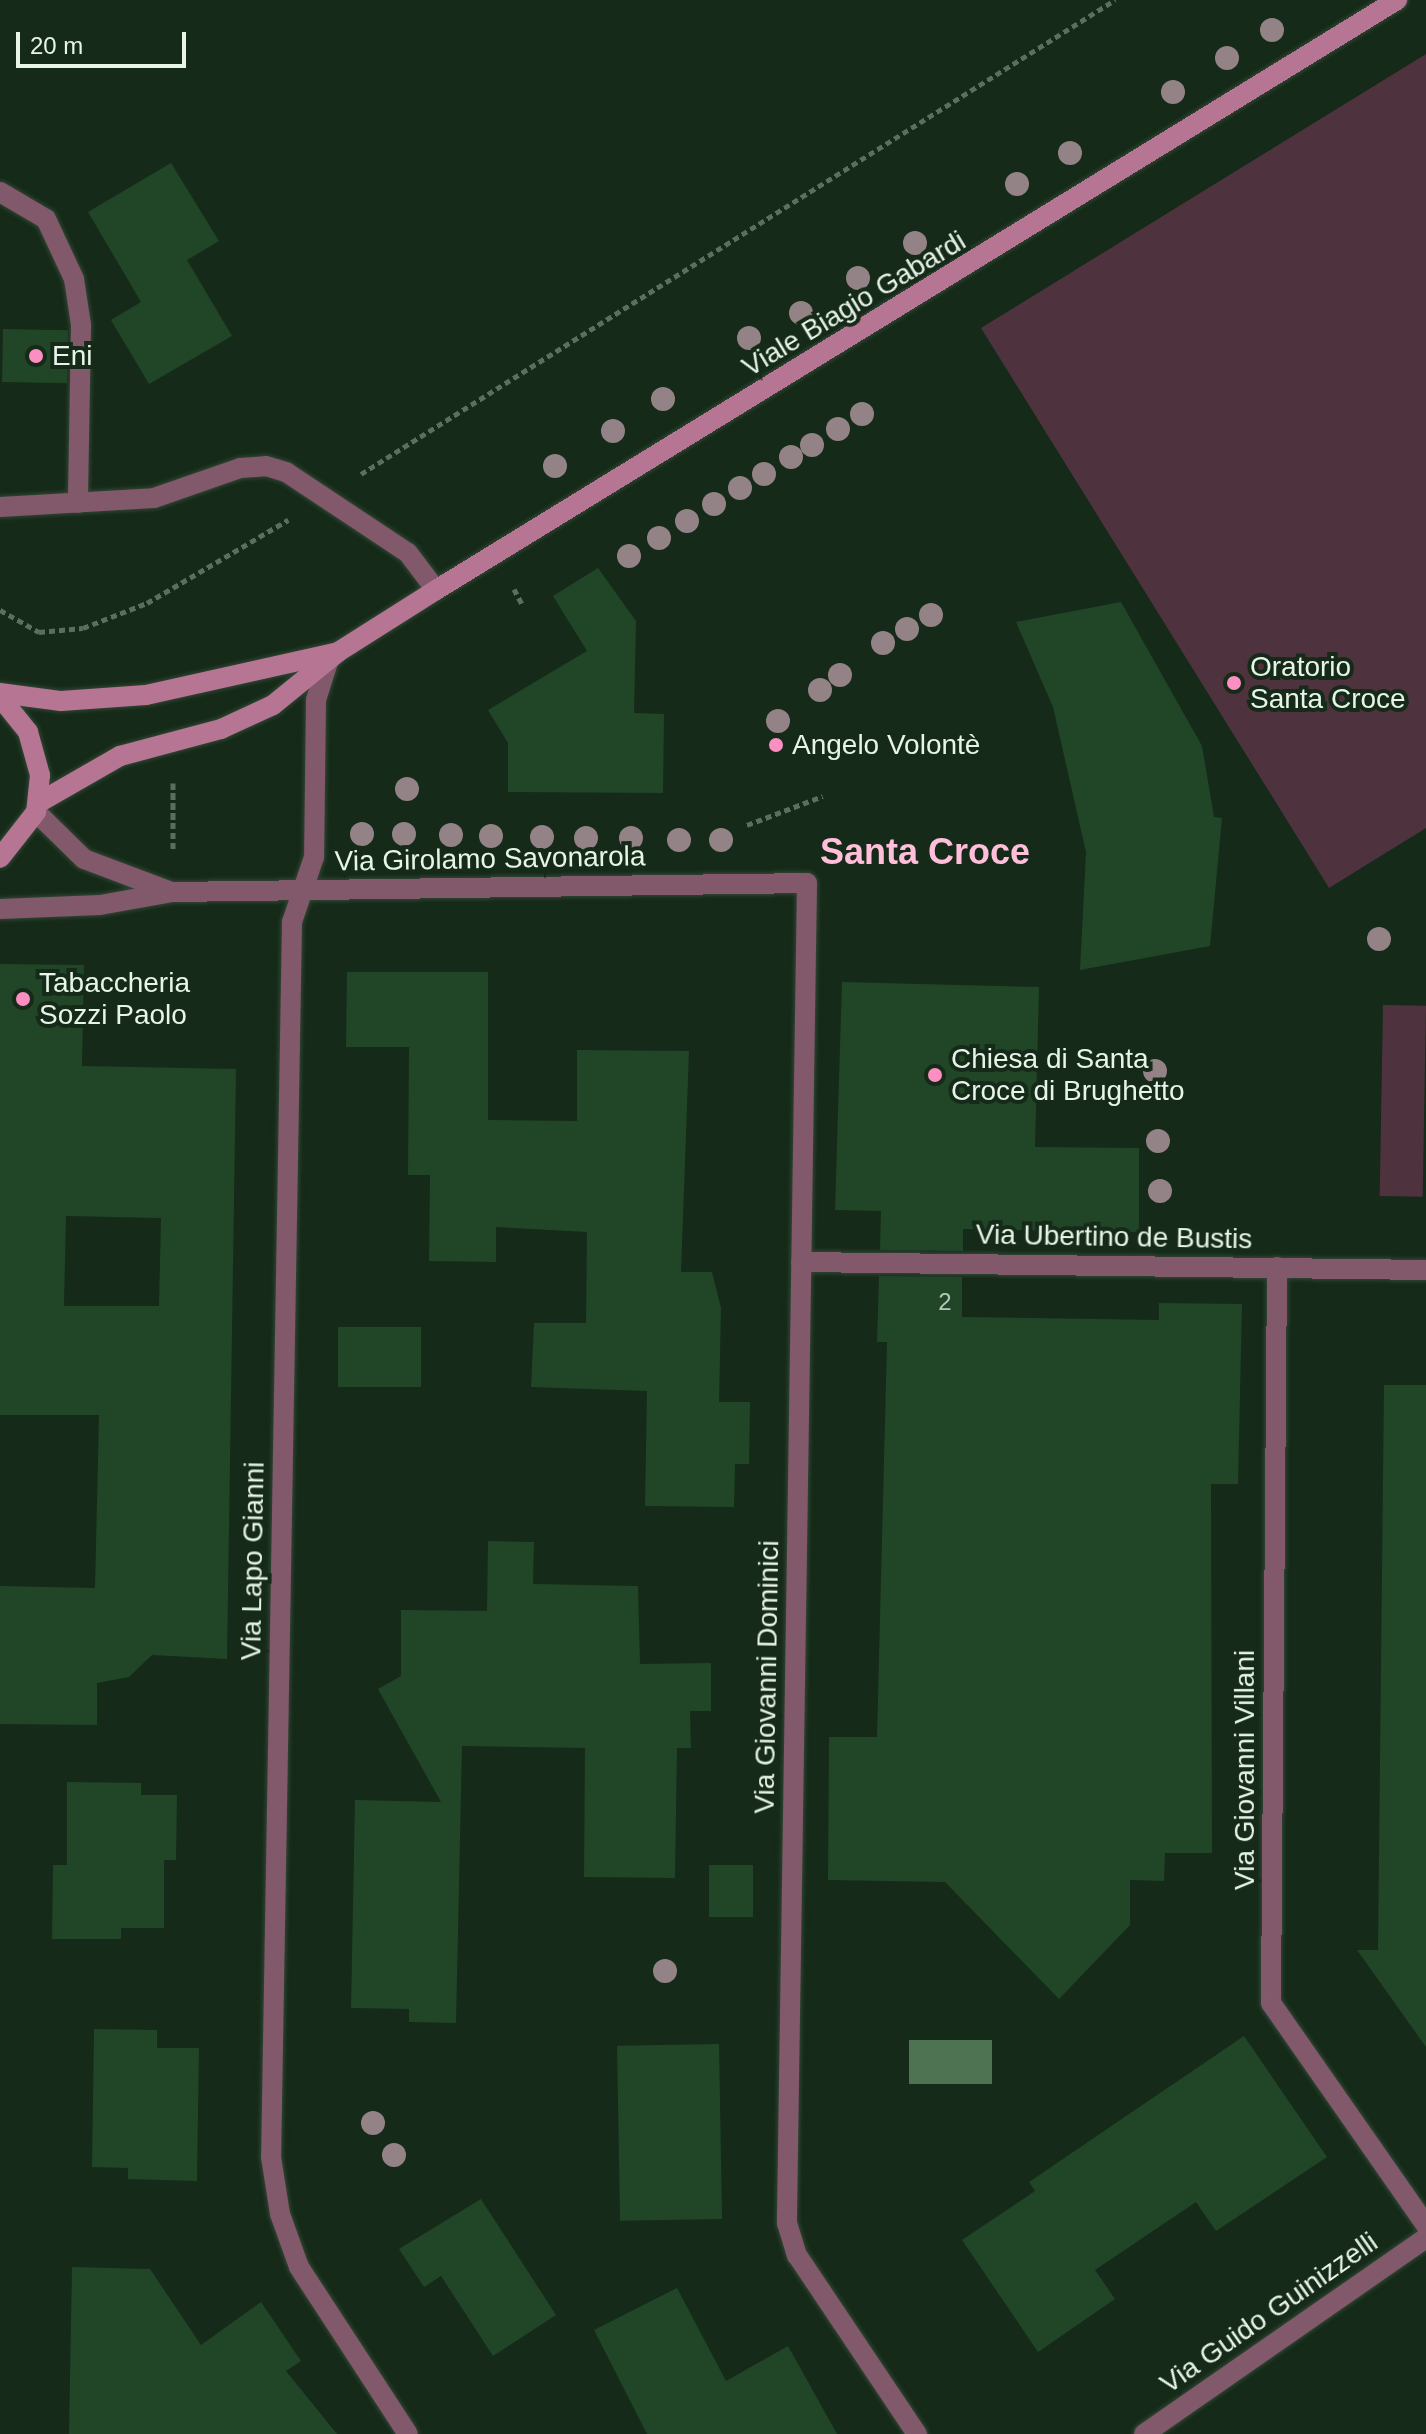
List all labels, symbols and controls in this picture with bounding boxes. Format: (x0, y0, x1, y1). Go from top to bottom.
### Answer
scale bar (20, 16, 190, 66)
text: 20 m (30, 32, 83, 59)
street label: Viale Biagio Gabardi (736, 224, 972, 384)
place label: Eni (52, 339, 92, 373)
marker: Eni (27, 347, 45, 365)
place label: Oratorio Santa Croce (1250, 650, 1406, 716)
marker: Oratorio Santa Croce (1225, 674, 1243, 692)
place label: Angelo Volontè (792, 728, 980, 762)
marker: Angelo Volontè (767, 736, 785, 754)
district label: Santa Croce (820, 830, 1030, 874)
street label: Via Girolamo Savonarola (334, 839, 646, 879)
place label: Tabaccheria Sozzi Paolo (39, 966, 190, 1032)
marker: Tabaccheria Sozzi Paolo (14, 990, 32, 1008)
place label: Chiesa di Santa Croce di Brughetto (951, 1042, 1184, 1108)
marker: Chiesa di Santa Croce di Brughetto (926, 1066, 944, 1084)
street label: Via Ubertino de Bustis (975, 1218, 1253, 1256)
house number: 2 (938, 1288, 952, 1316)
street label: Via Lapo Gianni (234, 1461, 272, 1661)
street label: Via Giovanni Dominici (748, 1540, 786, 1814)
street label: Via Giovanni Villani (1228, 1650, 1262, 1890)
street label: Via Guido Guinizzelli (1154, 2225, 1384, 2401)

